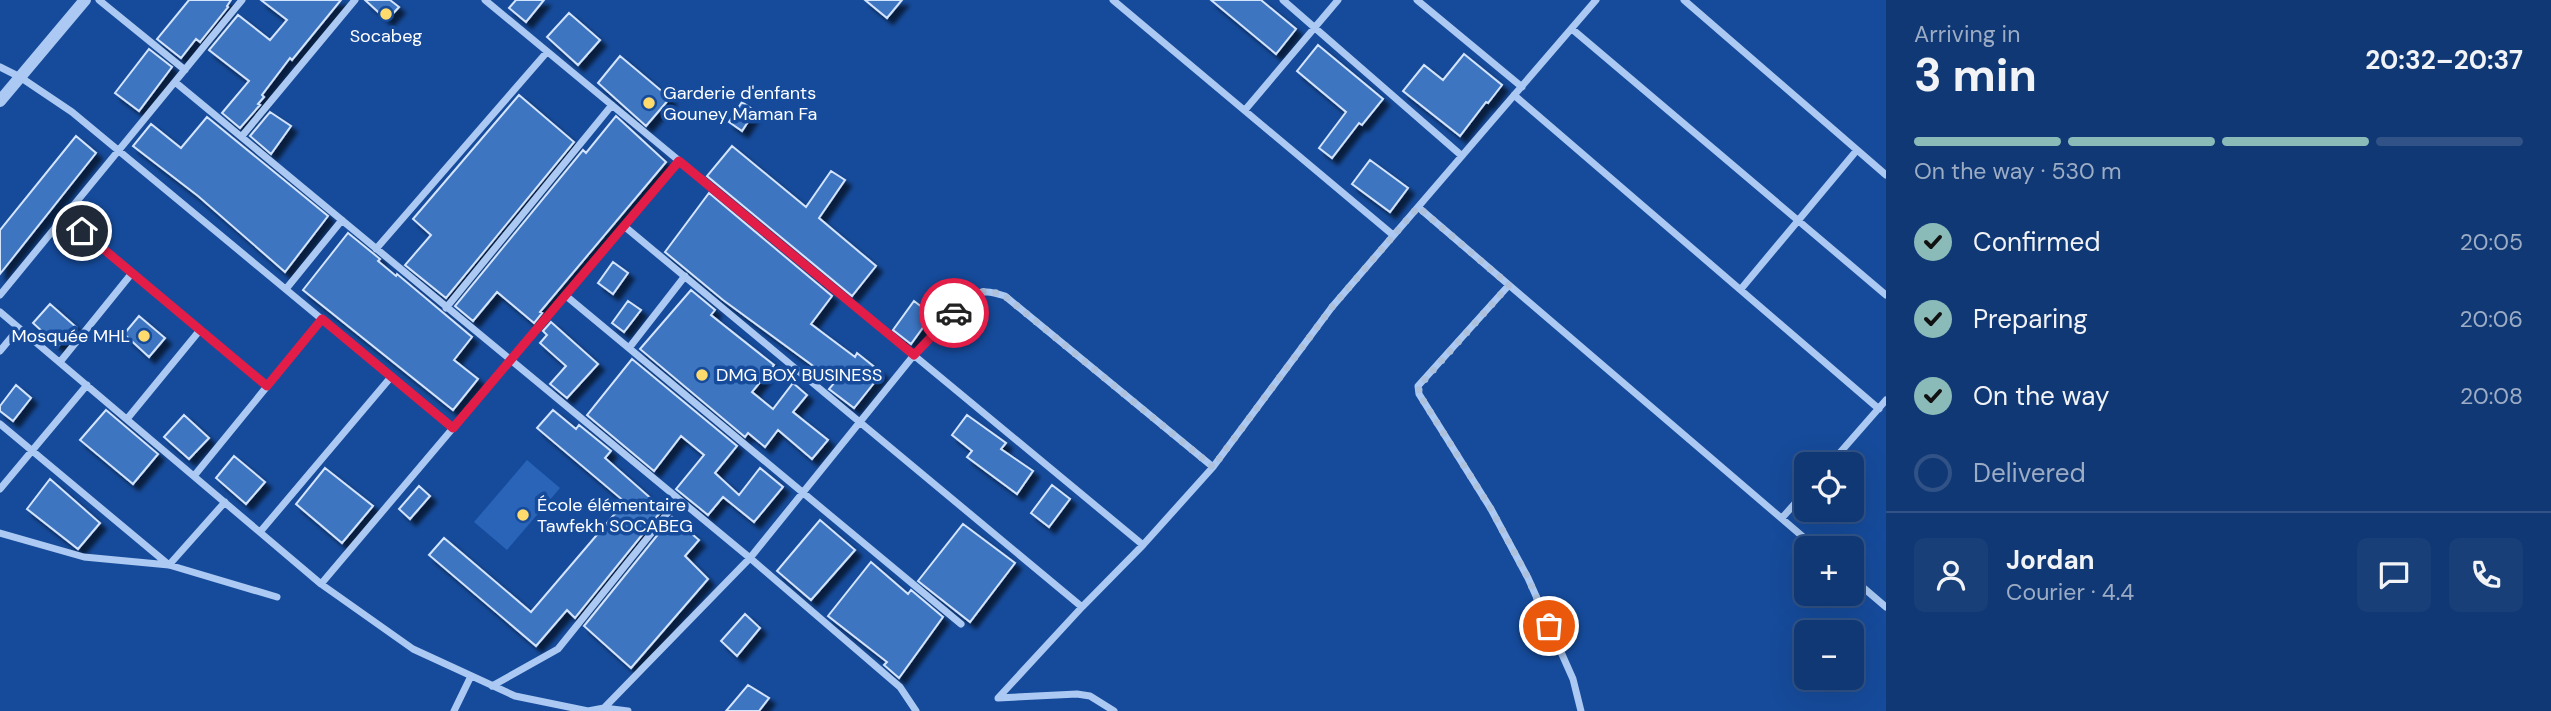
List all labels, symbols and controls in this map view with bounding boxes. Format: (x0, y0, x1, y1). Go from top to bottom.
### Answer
marker: Socabeg (378, 6, 394, 22)
text: Arriving in (1914, 19, 2020, 49)
place label: Socabeg (350, 24, 422, 48)
text: 20:32–20:37 (2365, 43, 2523, 77)
text: 3 min (1914, 45, 2037, 105)
place label: Garderie d'enfants Gouney Maman Fa (663, 81, 817, 126)
marker: Garderie d'enfants Gouney Maman Fa (641, 95, 657, 111)
text: On the way · 530 m (1914, 156, 2121, 186)
pin (52, 201, 112, 261)
icon: home (63, 212, 101, 250)
icon: check (1914, 223, 1952, 261)
text: Confirmed (1973, 225, 2100, 259)
text: 20:05 (2460, 227, 2523, 257)
courier (919, 278, 989, 348)
icon: car (935, 294, 973, 332)
icon: check (1914, 300, 1952, 338)
text: Preparing (1973, 302, 2088, 336)
text: 20:06 (2459, 304, 2523, 334)
place label: Mosquée MHL (11, 324, 130, 348)
marker: Mosquée MHL (136, 328, 152, 344)
place label: DMG BOX BUSINESS (716, 363, 882, 387)
marker: DMG BOX BUSINESS (694, 367, 710, 383)
icon: check (1914, 377, 1952, 415)
text: On the way (1973, 379, 2109, 413)
text: 20:08 (2460, 381, 2523, 411)
map controls (1794, 452, 1864, 690)
button: locate (1794, 452, 1864, 522)
text: Delivered (1973, 456, 2086, 490)
place label: École élémentaire Tawfekh SOCABEG (537, 493, 693, 538)
marker: École élémentaire Tawfekh SOCABEG (515, 507, 531, 523)
button: + (1794, 536, 1864, 606)
button: person (1914, 538, 1988, 612)
button: chat (2357, 538, 2431, 612)
button: phone (2449, 538, 2523, 612)
text: Jordan (2006, 543, 2095, 577)
text: Courier · 4.4 (2006, 577, 2134, 607)
pin (1519, 596, 1579, 656)
icon: bag (1530, 607, 1568, 645)
button: − (1794, 620, 1864, 690)

